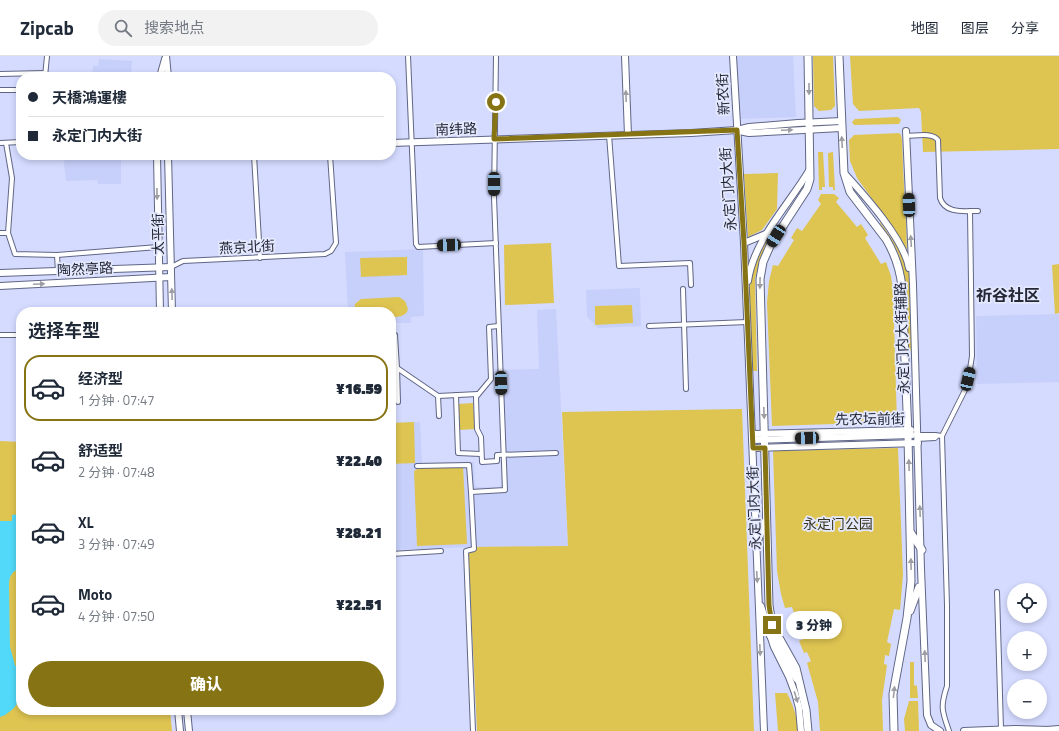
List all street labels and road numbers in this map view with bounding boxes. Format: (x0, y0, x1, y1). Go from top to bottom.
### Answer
street label: 新农街 (711, 73, 734, 116)
street label: 南纬路 (435, 117, 477, 140)
street label: 永定门内大街 (714, 146, 741, 232)
street label: 太平街 (147, 213, 168, 255)
street label: 燕京北街 (218, 235, 275, 258)
street label: 陶然亭路 (56, 257, 113, 280)
street label: 永定门内大街辅路 (889, 282, 914, 394)
street label: 先农坛前街 (835, 407, 905, 430)
street label: 永定门内大街 (742, 466, 765, 550)

